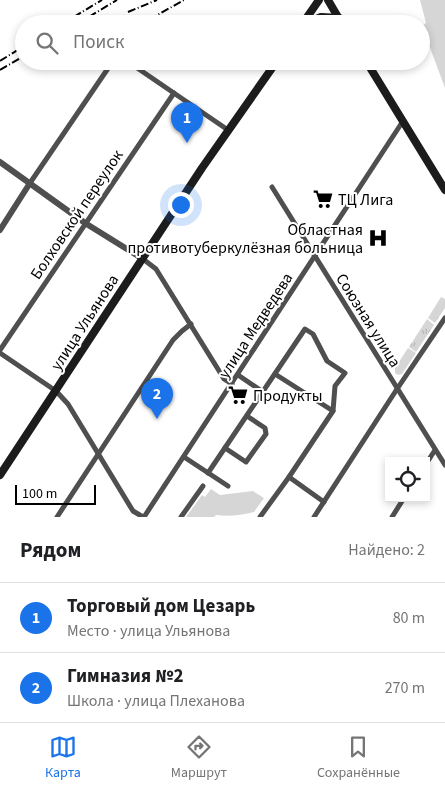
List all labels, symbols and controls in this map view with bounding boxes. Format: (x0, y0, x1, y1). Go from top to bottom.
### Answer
search box (15, 15, 430, 70)
icon: search (33, 29, 61, 57)
text: Поиск (73, 29, 124, 56)
pin: 1 (171, 102, 203, 143)
street label: Болховской переулок (25, 145, 129, 284)
supermarket icon: ТЦ Лига (312, 188, 334, 210)
place label: ТЦ Лига (338, 189, 393, 211)
your location (168, 192, 194, 218)
place label: Областная противотуберкулёзная больница (128, 219, 363, 259)
hospital icon: Областная противотуберкулёзная больница (367, 227, 389, 249)
street label: улица Медведева (213, 268, 298, 383)
street label: Союзная улица (330, 269, 406, 372)
street label: улица Ульянова (46, 270, 124, 375)
pin: 2 (141, 378, 173, 419)
supermarket icon: Продукты (227, 384, 249, 406)
place label: Продукты (253, 385, 323, 407)
map controls (385, 457, 430, 502)
button: locate (385, 457, 430, 502)
scale bar (15, 482, 96, 505)
text: 100 m (22, 484, 57, 504)
text: Рядом (20, 535, 81, 565)
text: Найдено: 2 (348, 539, 425, 561)
text: Торговый дом Цезарь (67, 593, 255, 620)
text: 1 (32, 607, 40, 629)
text: 80 m (393, 607, 425, 629)
text: Место · улица Ульянова (67, 620, 230, 642)
text: Гимназия №2 (67, 663, 183, 690)
text: 2 (32, 677, 40, 699)
text: 270 m (385, 677, 425, 699)
text: Школа · улица Плеханова (67, 690, 245, 712)
tab: Карта (45, 733, 81, 783)
tab: Маршрут (171, 733, 227, 783)
tab: Сохранённые (317, 733, 400, 783)

